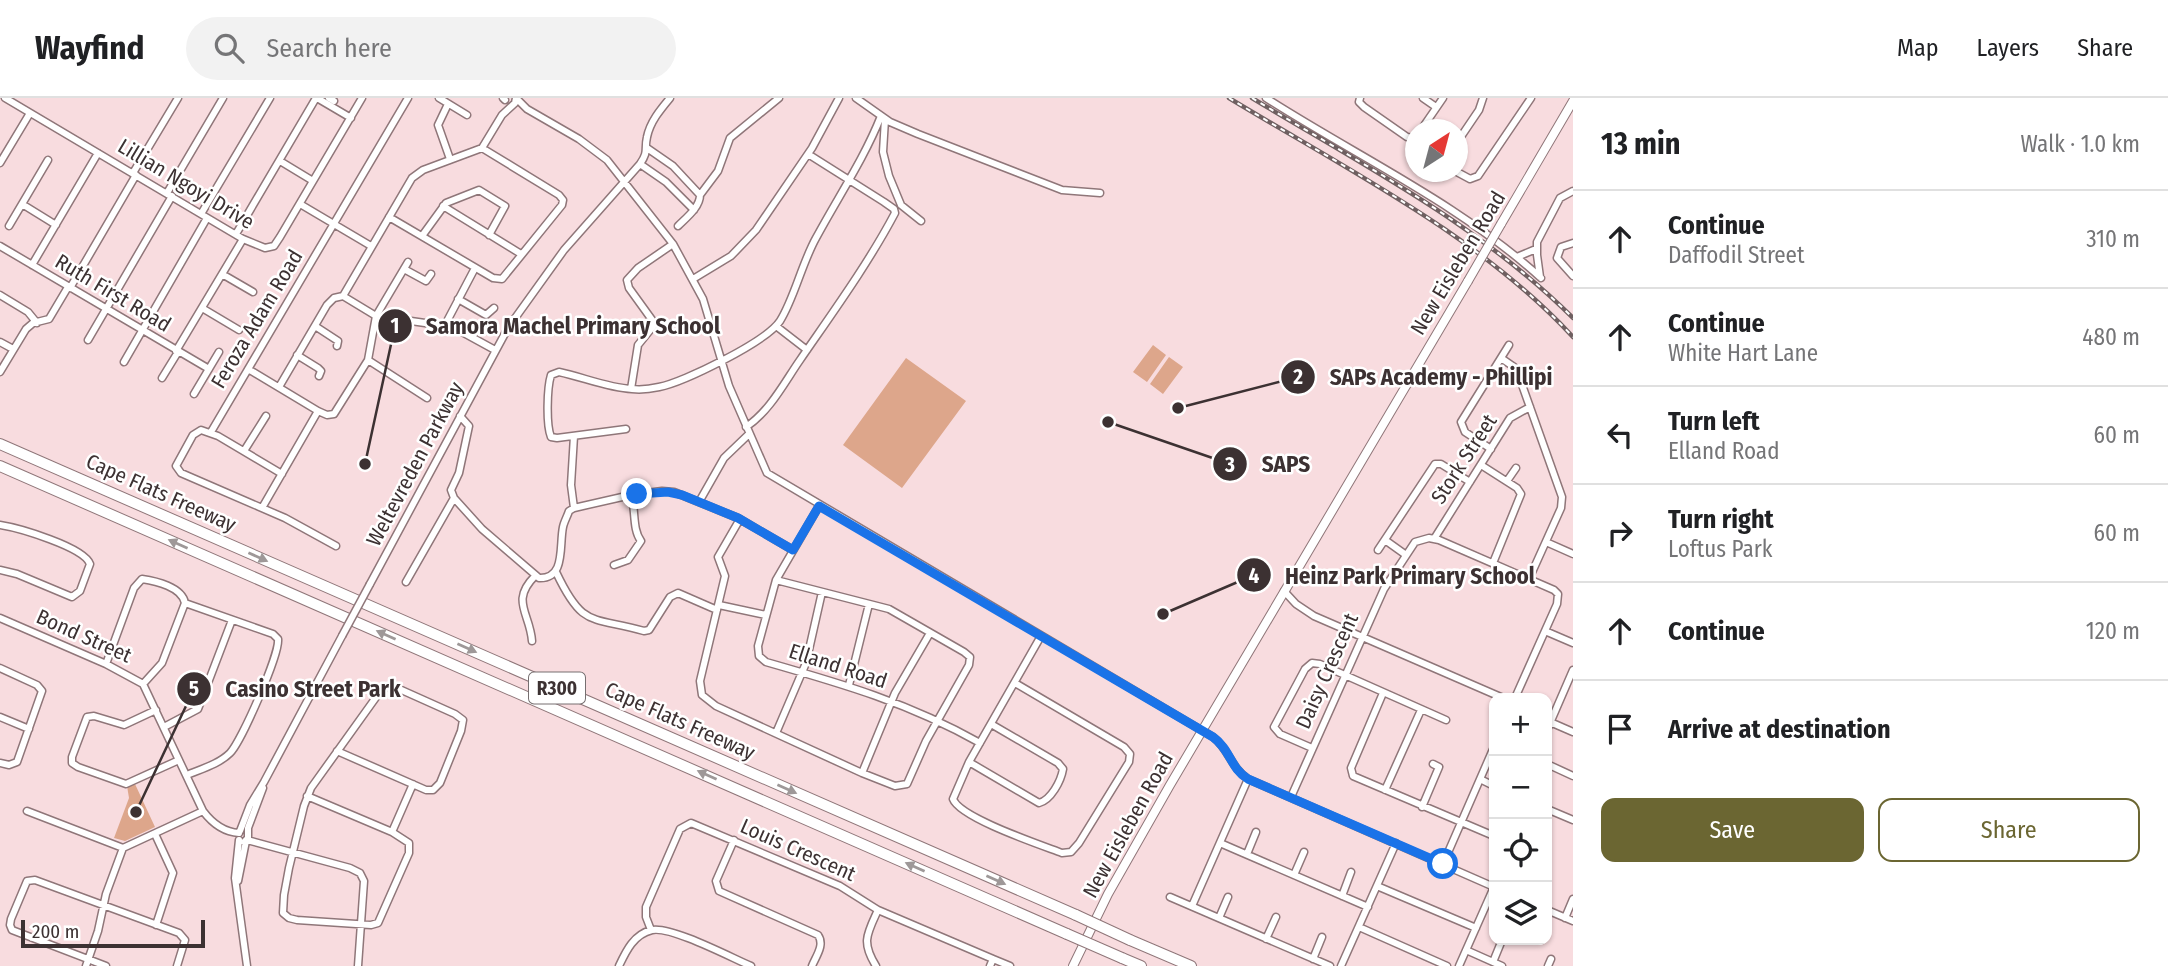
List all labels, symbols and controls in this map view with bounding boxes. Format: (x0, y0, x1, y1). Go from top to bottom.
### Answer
search box (186, 17, 676, 80)
text: Wayfind (35, 28, 144, 68)
icon: search (210, 29, 248, 67)
text: Search here (266, 33, 392, 64)
text: Map (1897, 34, 1939, 62)
text: Layers (1977, 34, 2039, 62)
text: Share (2077, 34, 2133, 62)
north arrow (1405, 119, 1468, 182)
text: 13 min (1601, 126, 1681, 162)
text: Walk · 1.0 km (2021, 130, 2140, 158)
street label: Lillian Ngoyi Drive (113, 133, 259, 235)
street label: New Eisleben Road (1405, 187, 1511, 339)
text: Continue (1668, 210, 1765, 241)
icon: ahead (1601, 220, 1639, 258)
text: 310 m (2086, 225, 2140, 253)
text: Daffodil Street (1668, 241, 1805, 269)
street label: Feroza Adam Road (205, 245, 309, 393)
street label: Ruth First Road (50, 248, 176, 338)
callout: Samora Machel Primary School (377, 304, 734, 348)
text: Continue (1668, 308, 1765, 339)
text: Samora Machel Primary School (426, 312, 721, 340)
text: 1 (391, 313, 399, 339)
icon: ahead (1601, 318, 1639, 356)
text: 480 m (2082, 323, 2140, 351)
text: White Hart Lane (1668, 339, 1818, 367)
callout: SAPs Academy - Phillipi (1281, 355, 1566, 399)
text: SAPs Academy - Phillipi (1330, 363, 1552, 391)
text: 2 (1292, 364, 1303, 390)
street label: Weltevreden Parkway (361, 377, 470, 551)
text: Turn left (1668, 406, 1760, 437)
street label: Stork Street (1425, 409, 1503, 509)
icon: left (1601, 416, 1639, 454)
text: 60 m (2094, 421, 2140, 449)
text: Elland Road (1668, 437, 1779, 465)
callout: SAPS (1213, 442, 1324, 486)
street label: Cape Flats Freeway (82, 448, 241, 538)
text: SAPS (1262, 450, 1310, 478)
text: 3 (1224, 452, 1235, 478)
route end (621, 478, 652, 509)
text: Turn right (1668, 504, 1774, 535)
icon: right (1601, 514, 1639, 552)
text: 60 m (2094, 519, 2140, 547)
text: Loftus Park (1668, 535, 1772, 563)
one-way arrow (167, 538, 188, 549)
one-way arrow (248, 551, 268, 563)
callout: Heinz Park Primary School (1236, 553, 1549, 597)
text: Heinz Park Primary School (1285, 562, 1536, 590)
text: 4 (1249, 563, 1260, 589)
street label: Bond Street (32, 603, 136, 669)
street label: Daisy Crescent (1290, 609, 1364, 733)
icon: ahead (1601, 612, 1639, 650)
text: Continue (1668, 616, 1765, 647)
text: 120 m (2086, 617, 2140, 645)
one-way arrow (376, 629, 396, 641)
street label: Elland Road (786, 638, 890, 694)
one-way arrow (456, 643, 477, 654)
callout: Casino Street Park (176, 667, 414, 711)
road number: R300 (529, 673, 585, 704)
text: Casino Street Park (225, 675, 401, 703)
text: 5 (189, 676, 199, 702)
street label: Cape Flats Freeway (601, 676, 760, 766)
map controls (1489, 693, 1552, 945)
button: + (1489, 693, 1552, 756)
icon: arrive (1601, 710, 1639, 748)
text: Arrive at destination (1668, 714, 1891, 745)
street label: New Eisleben Road (1077, 747, 1179, 903)
button: − (1489, 756, 1552, 819)
one-way arrow (696, 770, 717, 781)
one-way arrow (777, 783, 797, 795)
button: Save (1601, 798, 1864, 862)
button: Share (1878, 798, 2140, 862)
street label: Louis Crescent (736, 813, 860, 887)
button: locate (1489, 819, 1552, 882)
route start (1427, 848, 1458, 879)
one-way arrow (905, 861, 925, 873)
one-way arrow (985, 875, 1006, 886)
button: layers (1489, 882, 1552, 945)
scale bar (21, 917, 205, 949)
text: 200 m (32, 920, 79, 943)

